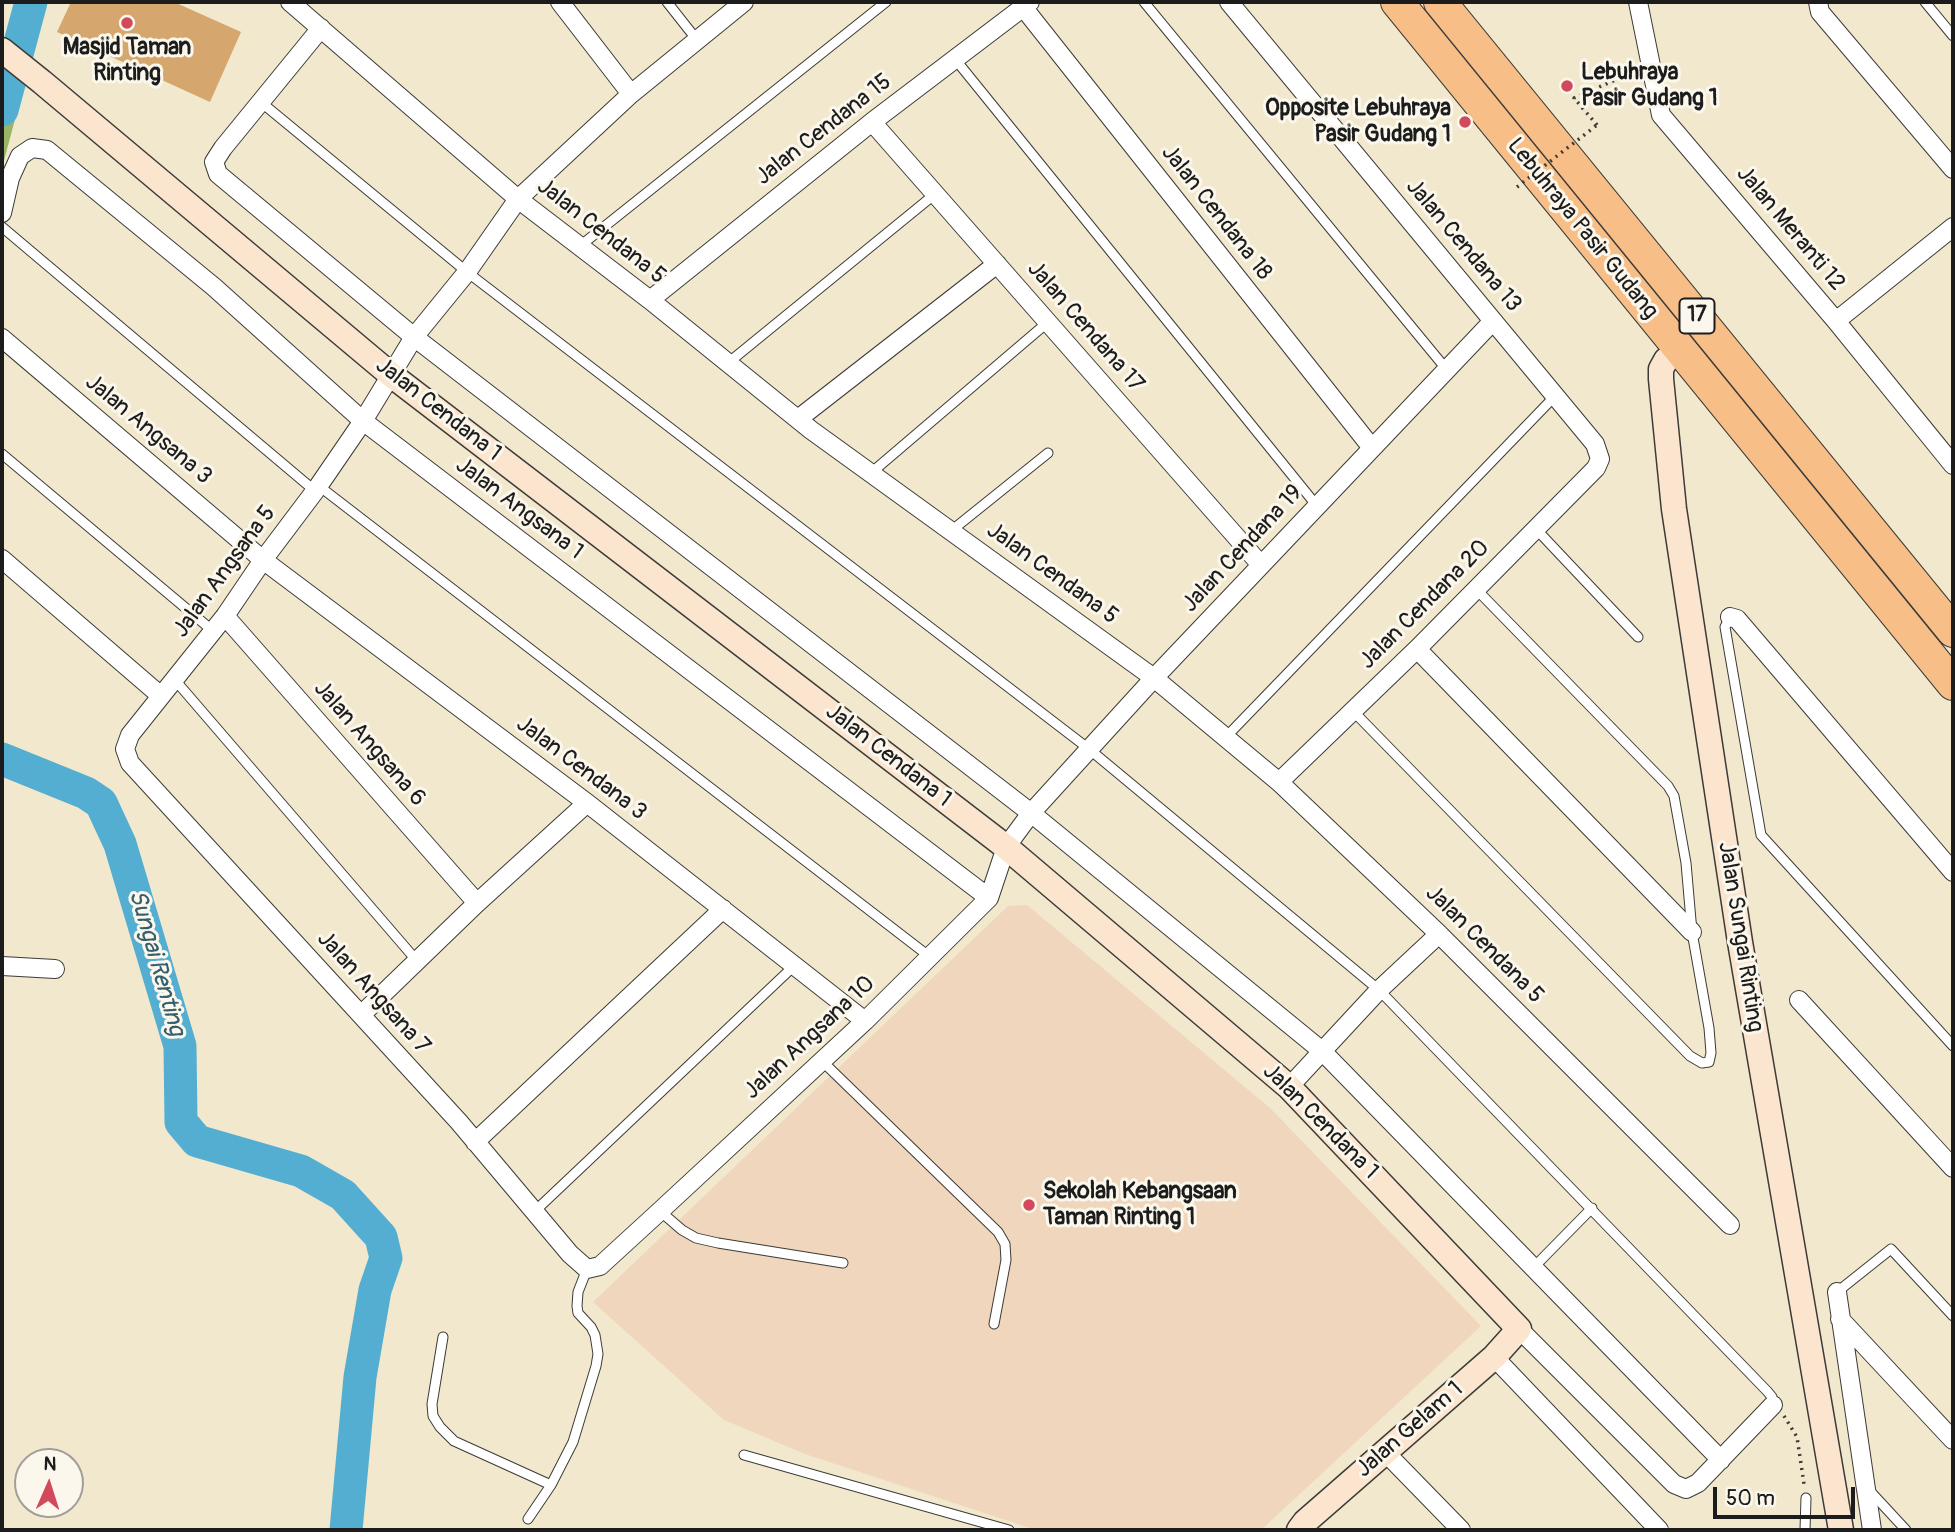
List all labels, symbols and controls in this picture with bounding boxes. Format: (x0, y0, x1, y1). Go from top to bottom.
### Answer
marker: Masjid Taman Rinting (119, 15, 135, 31)
place label: Masjid Taman Rinting (63, 34, 191, 88)
place label: Lebuhraya Pasir Gudang 1 (1581, 59, 1718, 113)
street label: Jalan Cendana 15 (751, 68, 897, 192)
marker: Lebuhraya Pasir Gudang 1 (1559, 78, 1575, 94)
place label: Opposite Lebuhraya Pasir Gudang 1 (1265, 95, 1451, 149)
marker: Opposite Lebuhraya Pasir Gudang 1 (1457, 114, 1473, 130)
street label: Lebuhraya Pasir Gudang (1500, 133, 1664, 325)
street label: Jalan Cendana 18 (1155, 140, 1277, 286)
street label: Jalan Meranti 12 (1730, 161, 1850, 297)
street label: Jalan Cendana 5 (531, 173, 671, 291)
street label: Jalan Cendana 13 (1399, 174, 1527, 318)
street label: Jalan Cendana 17 (1021, 256, 1149, 398)
road number: 17 (1680, 298, 1714, 334)
street label: Jalan Cendana 1 (370, 352, 506, 468)
street label: Jalan Angsana 3 (79, 369, 217, 491)
street label: Jalan Angsana 1 (450, 452, 588, 566)
street label: Jalan Cendana 19 (1177, 480, 1309, 618)
street label: Jalan Angsana 5 (168, 501, 282, 643)
street label: Jalan Cendana 5 (981, 517, 1123, 631)
street label: Jalan Cendana 20 (1354, 534, 1496, 676)
street label: Jalan Angsana 6 (307, 676, 431, 812)
street label: Jalan Cendana 1 (820, 698, 956, 814)
street label: Jalan Cendana 3 (510, 711, 652, 827)
street label: Jalan Sungai Rinting (1711, 840, 1769, 1034)
street label: Jalan Cendana 5 (1419, 880, 1549, 1010)
water label: Sungai Renting (121, 887, 191, 1039)
street label: Jalan Angsana 7 (311, 926, 435, 1060)
street label: Jalan Angsana 10 (739, 970, 881, 1106)
street label: Jalan Cendana 1 (1256, 1058, 1384, 1186)
place label: Sekolah Kebangsaan Taman Rinting 1 (1043, 1178, 1237, 1232)
marker: Sekolah Kebangsaan Taman Rinting 1 (1021, 1197, 1037, 1213)
street label: Jalan Gelam 1 (1351, 1376, 1469, 1484)
north arrow (14, 1448, 84, 1518)
text: N (43, 1452, 57, 1476)
scale bar (1717, 1472, 1859, 1516)
text: 50 m (1726, 1485, 1775, 1512)

